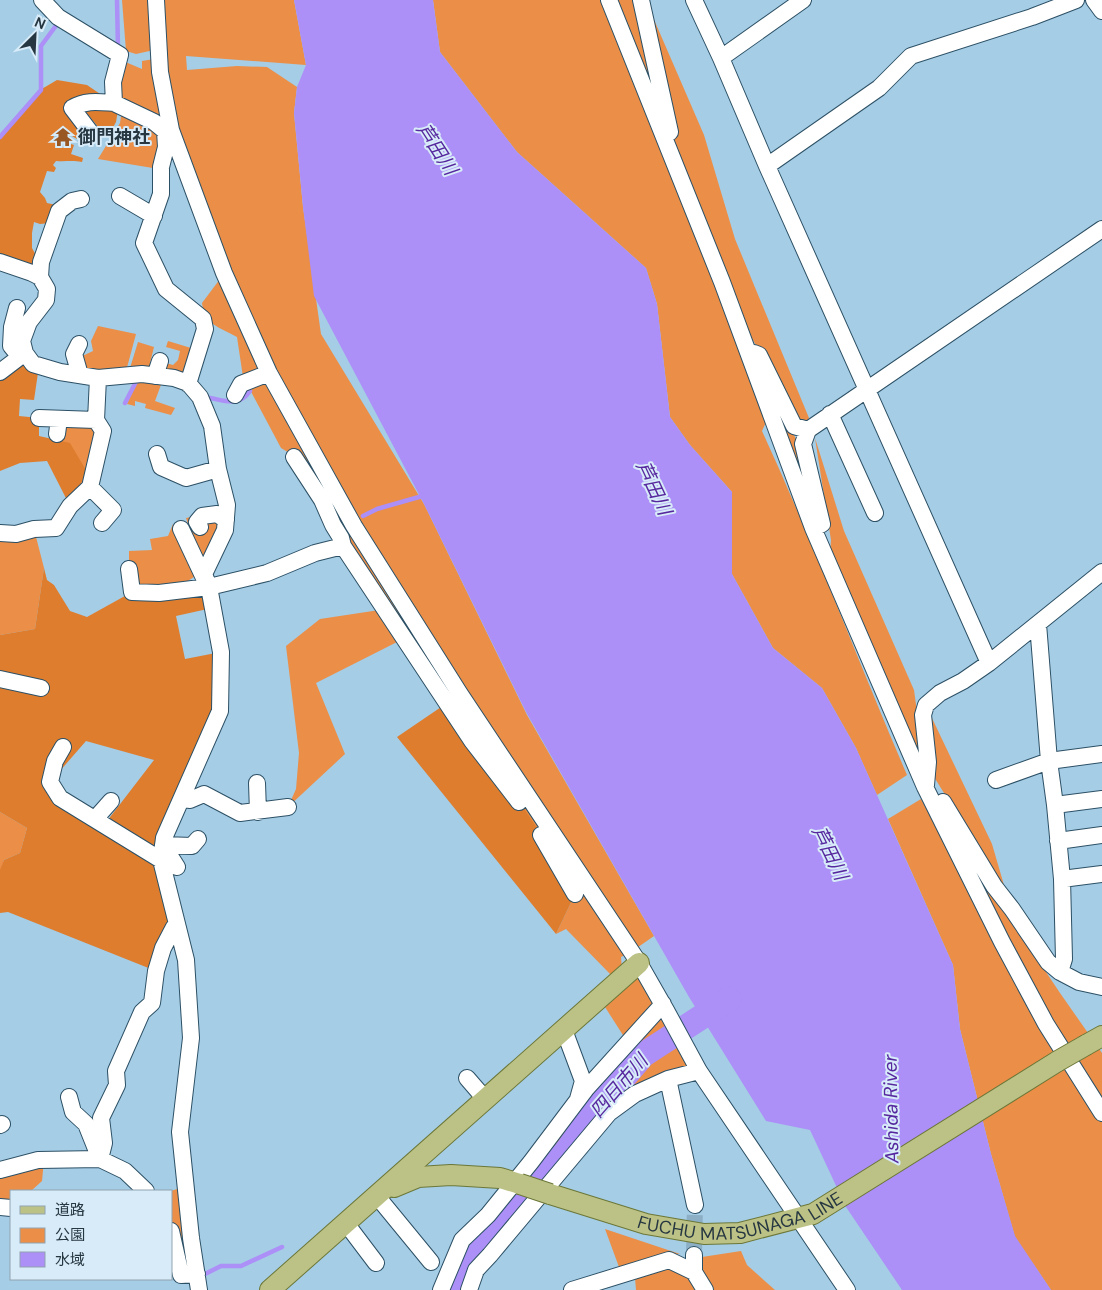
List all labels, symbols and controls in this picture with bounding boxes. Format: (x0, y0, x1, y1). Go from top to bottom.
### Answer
north arrow (10, 10, 60, 60)
text: N (32, 13, 49, 33)
water label: 芦田川 (411, 118, 464, 181)
place label: 御門神社 (77, 125, 150, 149)
temple icon: 御門神社 (52, 126, 74, 148)
water label: 芦田川 (631, 457, 678, 521)
water label: 芦田川 (806, 822, 855, 886)
water label: 四日市川 (585, 1048, 655, 1123)
water label: Ashida River (878, 1053, 904, 1165)
street label: FUCHU MATSUNAGA LINE (635, 1186, 847, 1246)
legend (10, 1190, 172, 1280)
text: 道路 (55, 1200, 85, 1220)
text: 公園 (55, 1225, 85, 1245)
text: 水域 (55, 1250, 85, 1270)

